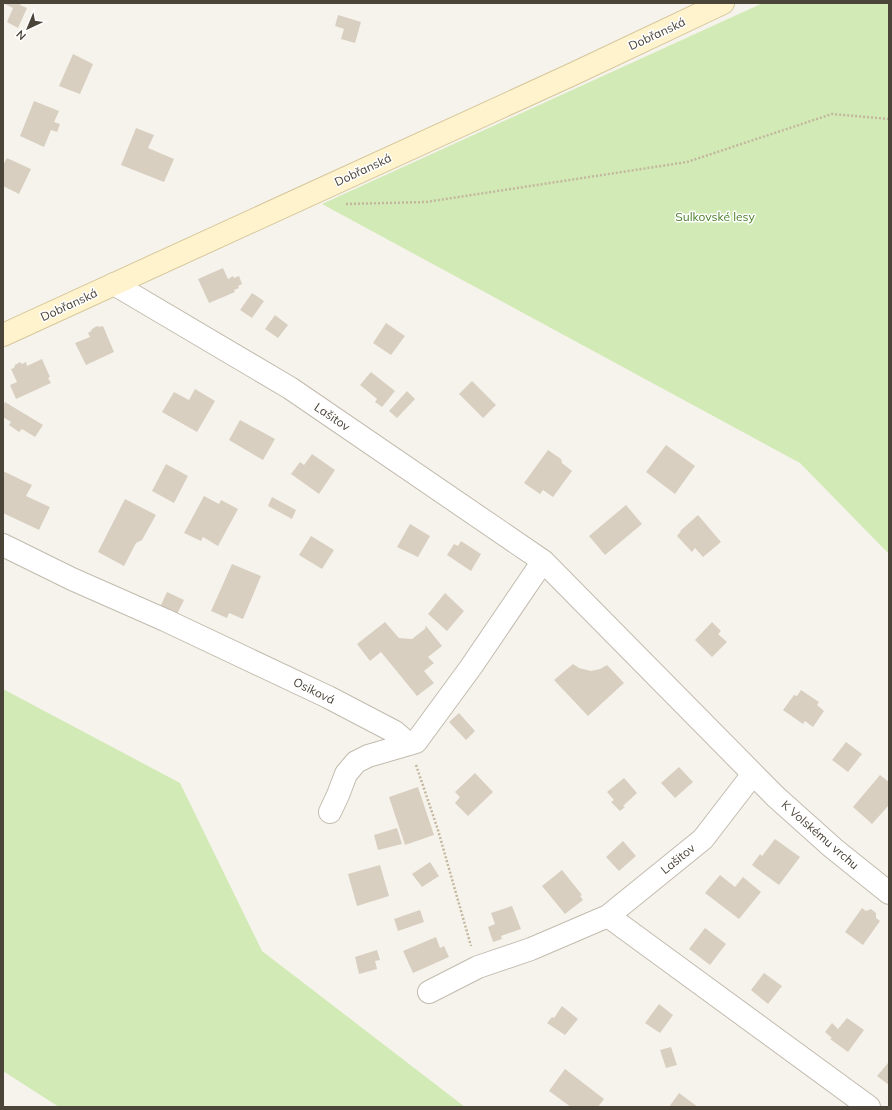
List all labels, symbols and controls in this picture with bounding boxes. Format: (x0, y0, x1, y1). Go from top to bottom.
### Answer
north arrow (8, 8, 48, 48)
street label: Dobřanská (626, 14, 688, 53)
text: N (13, 27, 29, 43)
street label: Dobřanská (332, 150, 394, 189)
park label: Sulkovské lesy (675, 209, 755, 224)
street label: Dobřanská (38, 285, 100, 324)
street label: Lašitov (312, 399, 354, 434)
street label: Osiková (291, 674, 337, 707)
street label: K Volskému vrchu (779, 797, 862, 872)
street label: Lašitov (657, 840, 698, 877)

